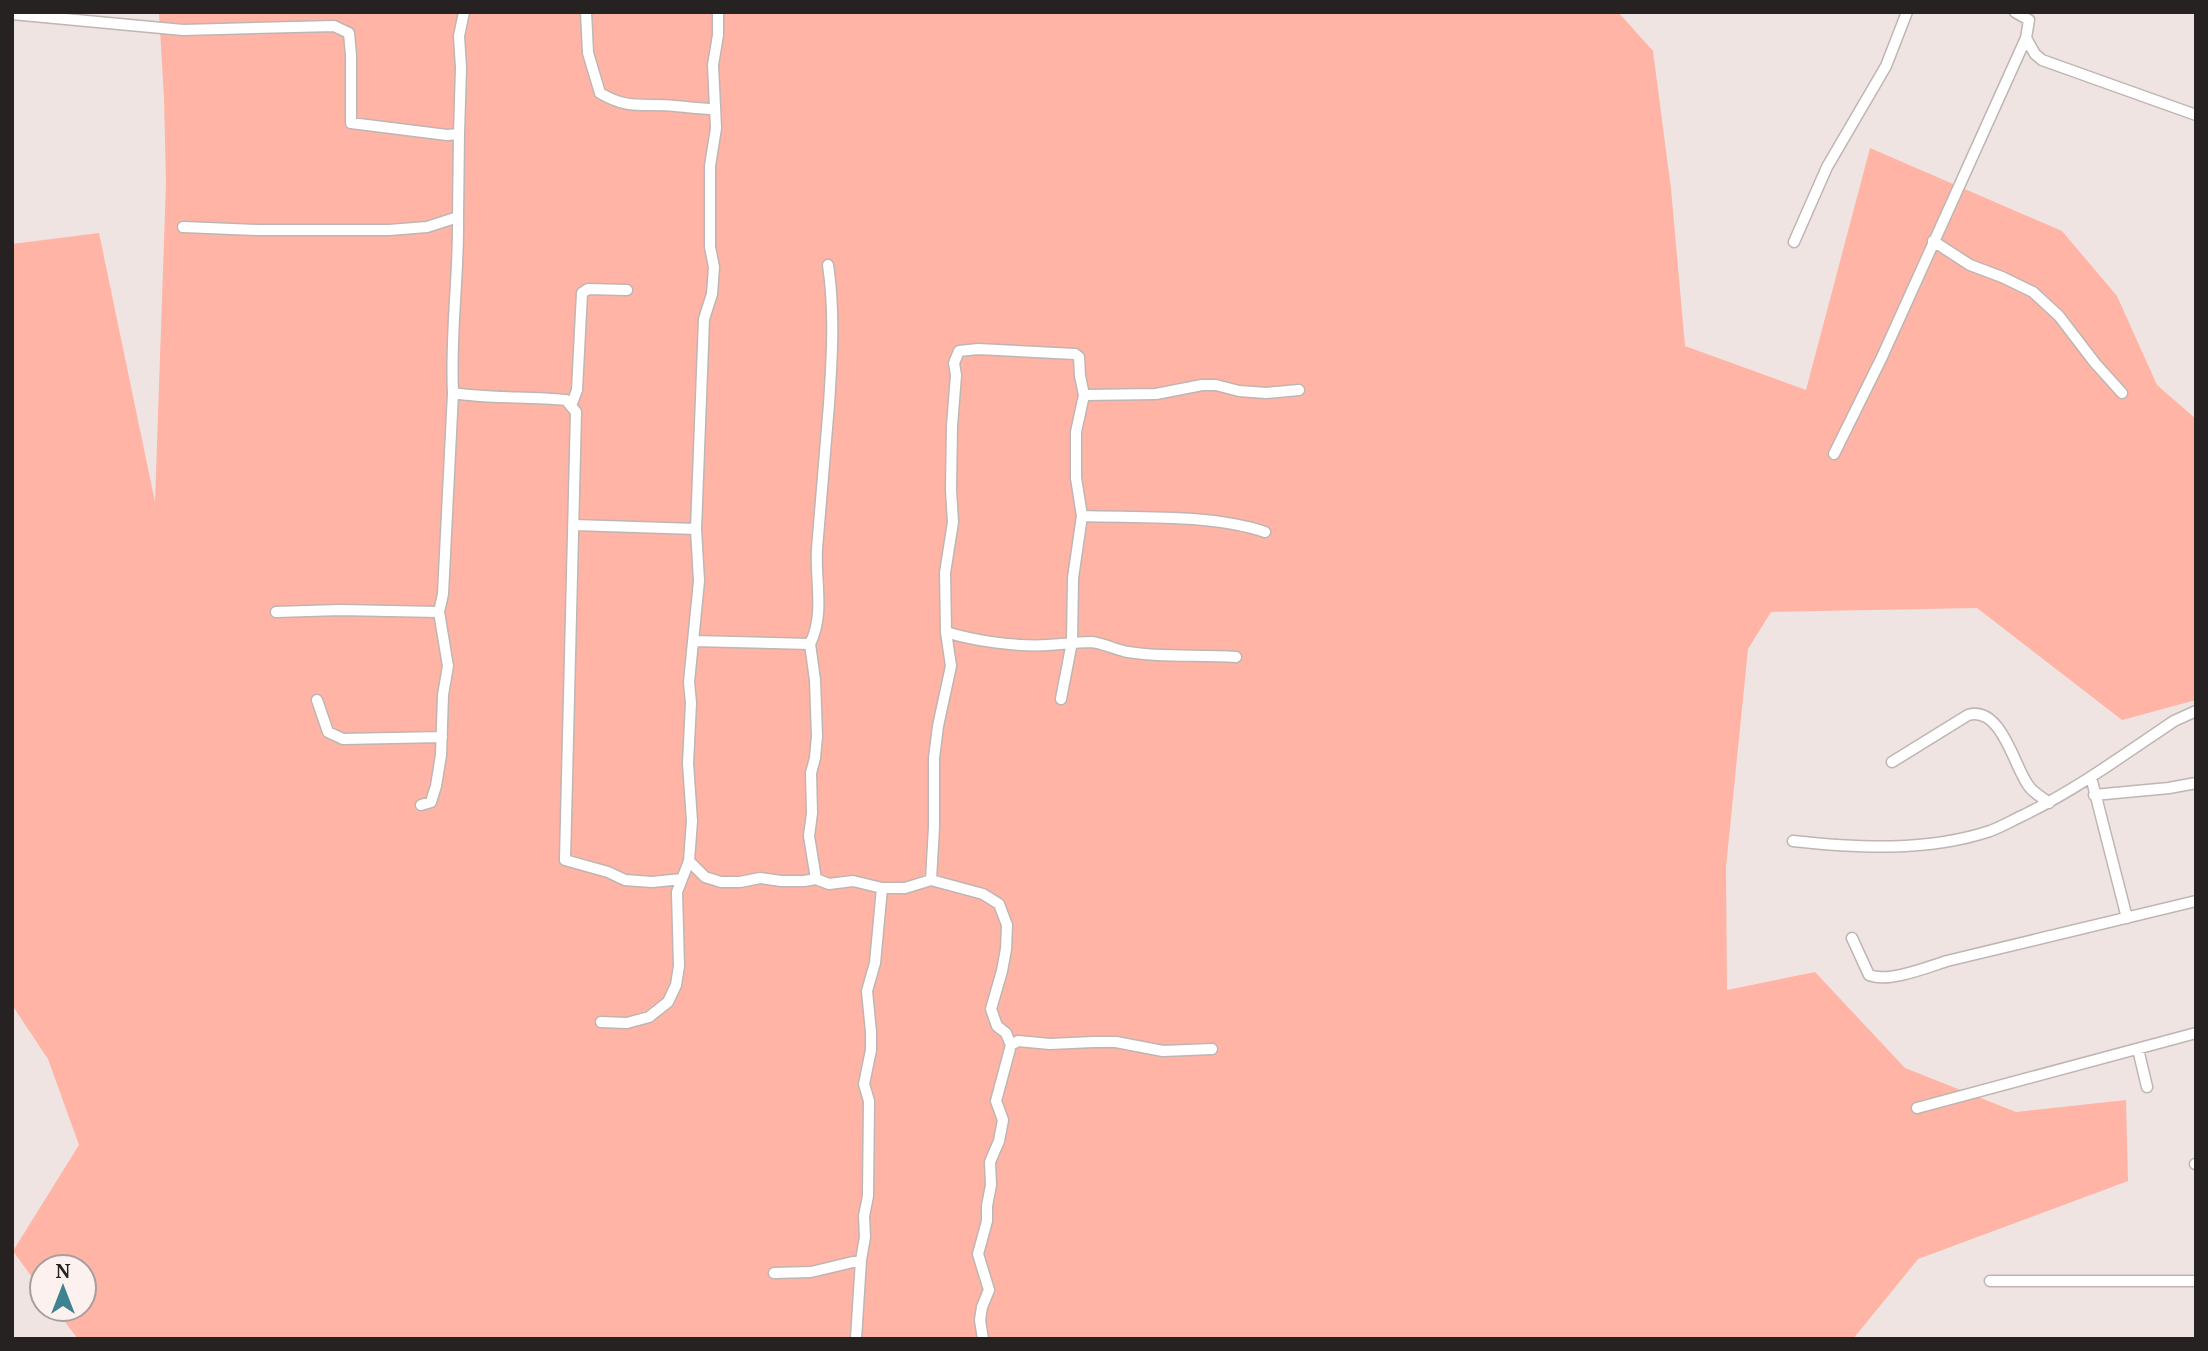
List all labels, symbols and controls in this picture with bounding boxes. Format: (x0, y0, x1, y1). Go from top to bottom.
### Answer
north arrow (28, 1253, 98, 1323)
text: N (56, 1258, 71, 1284)

